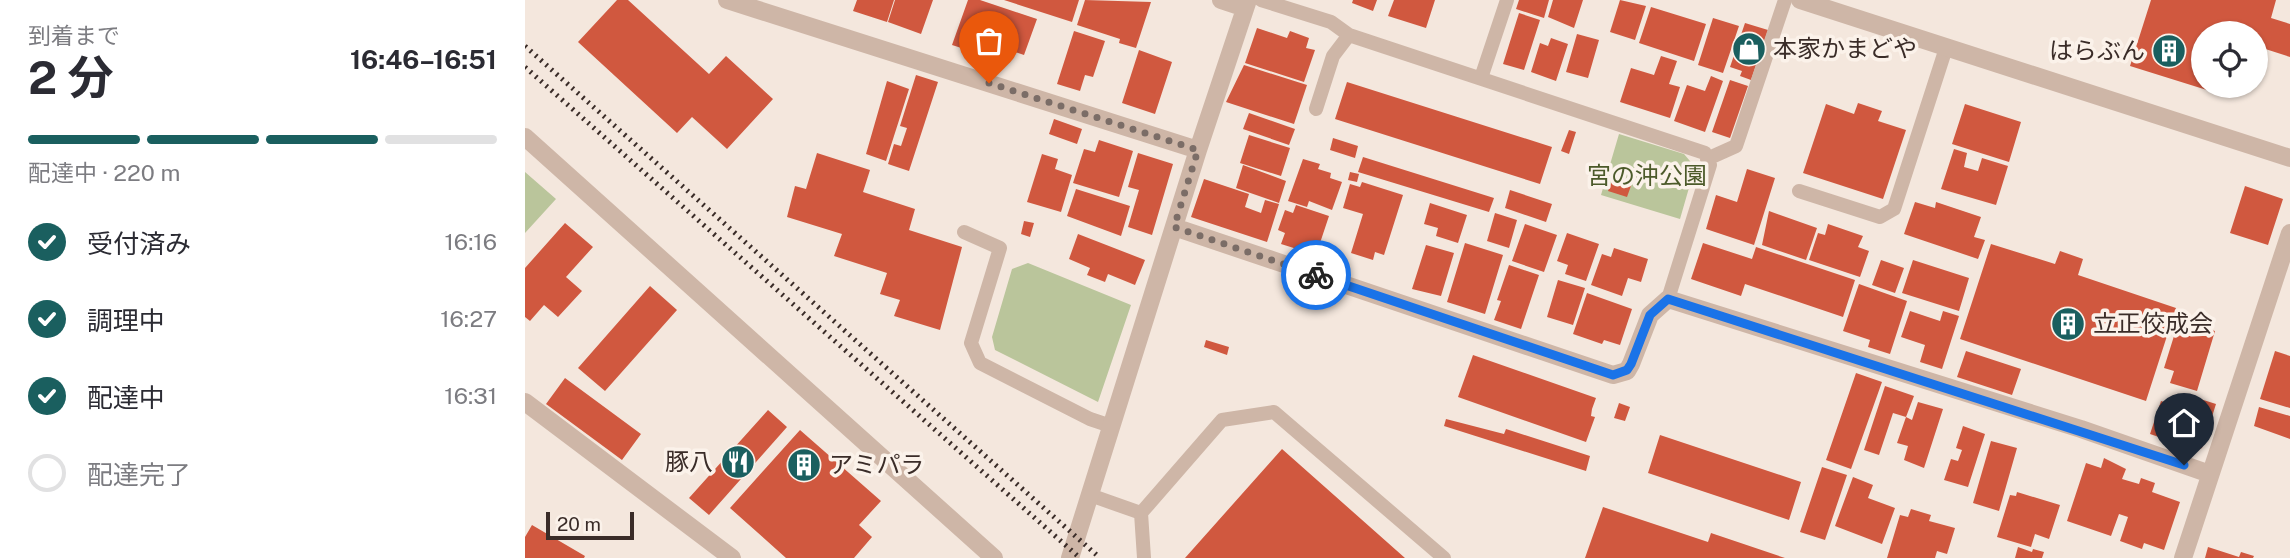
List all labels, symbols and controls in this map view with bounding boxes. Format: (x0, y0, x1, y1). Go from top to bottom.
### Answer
pin (959, 11, 1019, 83)
map controls (2191, 21, 2268, 98)
button: locate (2191, 21, 2268, 98)
text: 到着まで (28, 22, 120, 49)
icon: bag (970, 22, 1008, 60)
shop icon: 本家かまどや (1730, 30, 1768, 68)
building icon: はらぶん (2150, 32, 2188, 70)
place label: 本家かまどや (1773, 34, 1917, 62)
place label: はらぶん (2049, 36, 2145, 64)
text: 16:46–16:51 (350, 44, 497, 75)
text: 2 分 (28, 50, 114, 104)
text: 配達中 · 220 m (28, 159, 180, 186)
park label: 宮の沖公園 (1587, 161, 1707, 189)
icon: check (28, 223, 66, 261)
text: 受付済み (87, 228, 191, 259)
text: 16:16 (444, 228, 497, 255)
courier (1281, 240, 1351, 310)
icon: bike (1297, 256, 1335, 294)
icon: check (28, 300, 66, 338)
text: 調理中 (87, 305, 165, 336)
text: 16:27 (440, 305, 497, 332)
building icon: 立正佼成会 (2049, 305, 2087, 343)
place label: 立正佼成会 (2093, 309, 2213, 337)
icon: check (28, 377, 66, 415)
text: 配達中 (87, 382, 165, 413)
text: 16:31 (444, 382, 497, 409)
pin (2154, 393, 2214, 465)
icon: home (2165, 404, 2203, 442)
restaurant icon: 豚八 (719, 443, 757, 481)
building icon: アミパラ (785, 446, 823, 484)
place label: 豚八 (665, 447, 713, 475)
place label: アミパラ (829, 450, 925, 478)
text: 配達完了 (87, 459, 191, 490)
scale bar (546, 509, 633, 541)
text: 20 m (557, 513, 601, 535)

